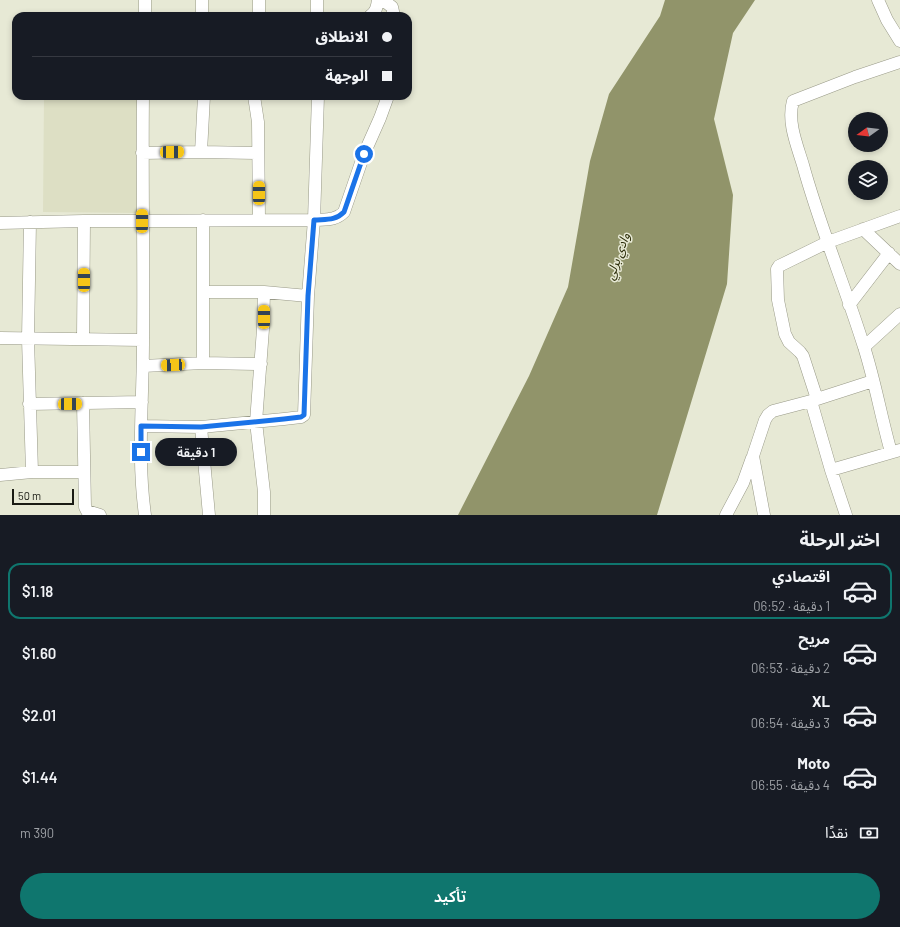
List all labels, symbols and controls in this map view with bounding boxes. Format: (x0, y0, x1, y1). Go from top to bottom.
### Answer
text: الانطلاق (316, 27, 368, 45)
text: الوجهة (325, 66, 368, 84)
north arrow (848, 112, 888, 152)
map controls (848, 112, 888, 200)
route start (355, 145, 373, 163)
car (160, 146, 184, 158)
button: layers (848, 160, 888, 200)
car (253, 181, 265, 205)
car (136, 209, 148, 233)
water label: وادي برلي (601, 230, 636, 283)
car (78, 268, 90, 292)
car (258, 305, 270, 329)
car (161, 358, 185, 372)
car (58, 398, 82, 410)
callout: 1 دقيقة (155, 438, 237, 466)
route end (132, 443, 150, 461)
text: 1 دقيقة (177, 444, 215, 460)
scale bar (12, 487, 74, 506)
text: 50 m (18, 489, 41, 502)
text: اختر الرحلة (800, 528, 880, 550)
text: اقتصادي (772, 567, 830, 585)
icon: car (842, 573, 878, 609)
text: $1.18 (22, 582, 53, 600)
text: 1 دقيقة · 06:52 (753, 598, 830, 614)
text: مريح (798, 629, 830, 647)
icon: car (842, 635, 878, 671)
text: $1.60 (22, 644, 56, 662)
text: 2 دقيقة · 06:53 (751, 660, 830, 676)
text: XL (812, 692, 830, 710)
icon: car (842, 697, 878, 733)
text: $2.01 (22, 706, 56, 724)
text: 3 دقيقة · 06:54 (751, 715, 830, 731)
text: Moto (797, 754, 830, 772)
icon: car (842, 759, 878, 795)
text: $1.44 (22, 768, 57, 786)
text: 4 دقيقة · 06:55 (751, 777, 830, 793)
icon: cash (858, 822, 880, 844)
text: نقدًا (825, 823, 848, 841)
text: 390 m (20, 825, 54, 841)
button: تأكيد (20, 873, 880, 919)

